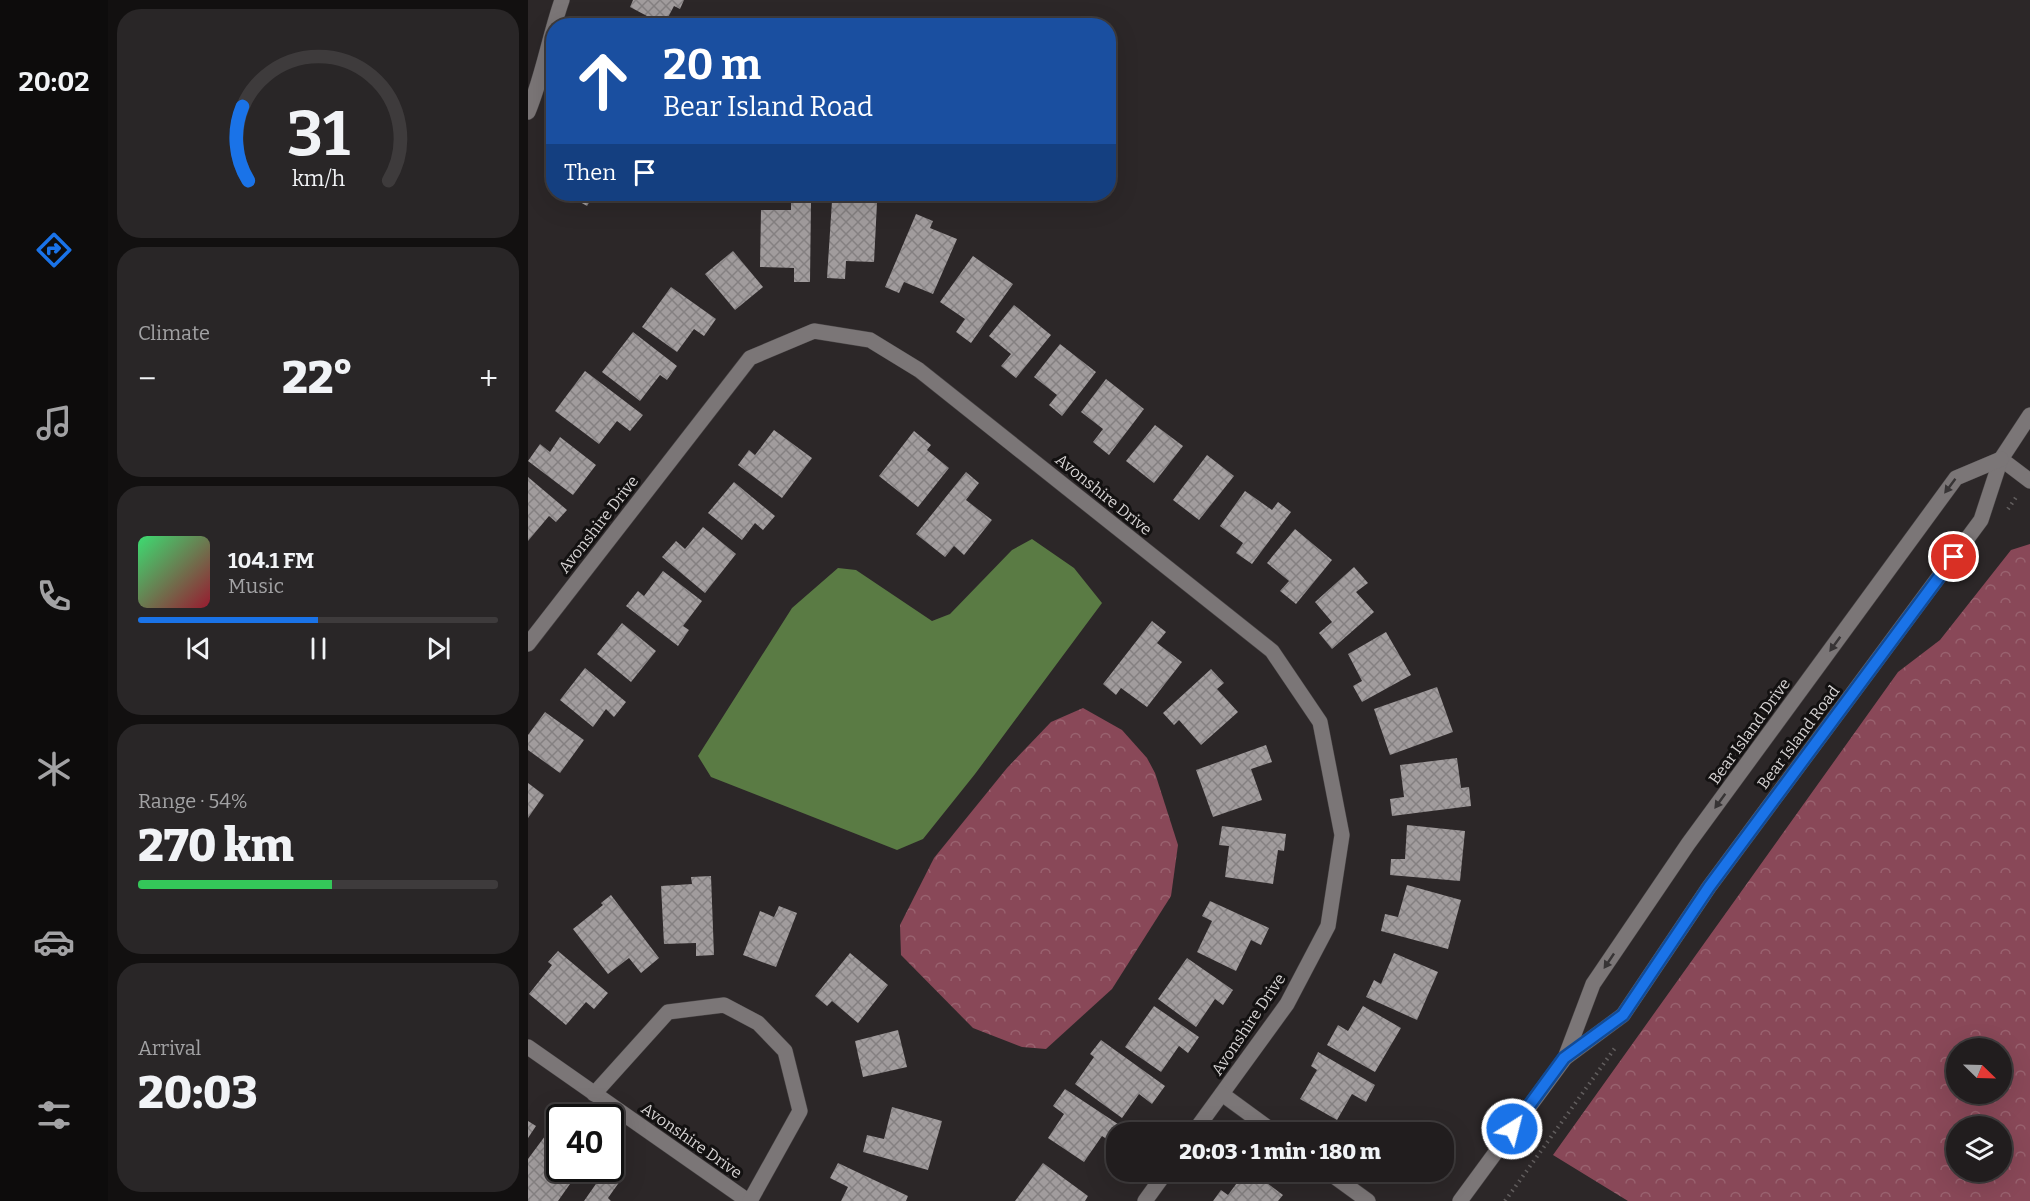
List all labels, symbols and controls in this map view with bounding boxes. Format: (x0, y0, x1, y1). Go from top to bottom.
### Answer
text: 20 m (663, 40, 761, 90)
icon: ahead (564, 42, 642, 120)
text: 20:02 (19, 66, 89, 98)
text: Bear Island Road (663, 91, 873, 123)
text: 31 (287, 97, 349, 172)
icon: arrive (628, 156, 661, 189)
text: Then (564, 159, 616, 186)
text: km/h (291, 166, 345, 192)
icon: directions (33, 229, 75, 271)
text: Climate (138, 321, 210, 345)
text: 22° (282, 351, 353, 405)
text: − (138, 359, 156, 399)
text: + (479, 359, 498, 399)
icon: music (33, 402, 75, 444)
street label: Avonshire Drive (1052, 450, 1156, 539)
street label: Avonshire Drive (554, 472, 642, 577)
one-way arrow (1944, 478, 1956, 494)
pin (1928, 531, 1979, 582)
icon: arrive (1937, 540, 1970, 573)
text: 104.1 FM (228, 547, 314, 574)
text: Music (228, 574, 284, 598)
icon: phone (33, 575, 75, 617)
icon: previous (182, 632, 215, 665)
icon: pause (302, 632, 335, 665)
icon: next (422, 632, 455, 665)
one-way arrow (1829, 635, 1841, 651)
street label: Bear Island Drive (1705, 675, 1794, 788)
street label: Bear Island Road (1753, 681, 1844, 793)
icon: climate (33, 748, 75, 790)
text: Range · 54% (138, 789, 248, 813)
one-way arrow (1714, 793, 1726, 809)
text: 270 km (138, 819, 294, 873)
icon: car (33, 921, 75, 963)
one-way arrow (1603, 953, 1614, 969)
street label: Avonshire Drive (1207, 970, 1289, 1079)
text: Arrival (138, 1036, 201, 1060)
north arrow (1946, 1038, 2012, 1104)
map controls (1946, 1038, 2012, 1182)
text: 20:03 (138, 1066, 258, 1120)
icon: filters (33, 1094, 75, 1136)
position arrow (1480, 1097, 1544, 1161)
street label: Avonshire Drive (638, 1099, 746, 1182)
speed limit sign: 40 (546, 1104, 624, 1182)
button: layers (1946, 1116, 2012, 1182)
text: 20:03 · 1 min · 180 m (1179, 1138, 1381, 1165)

